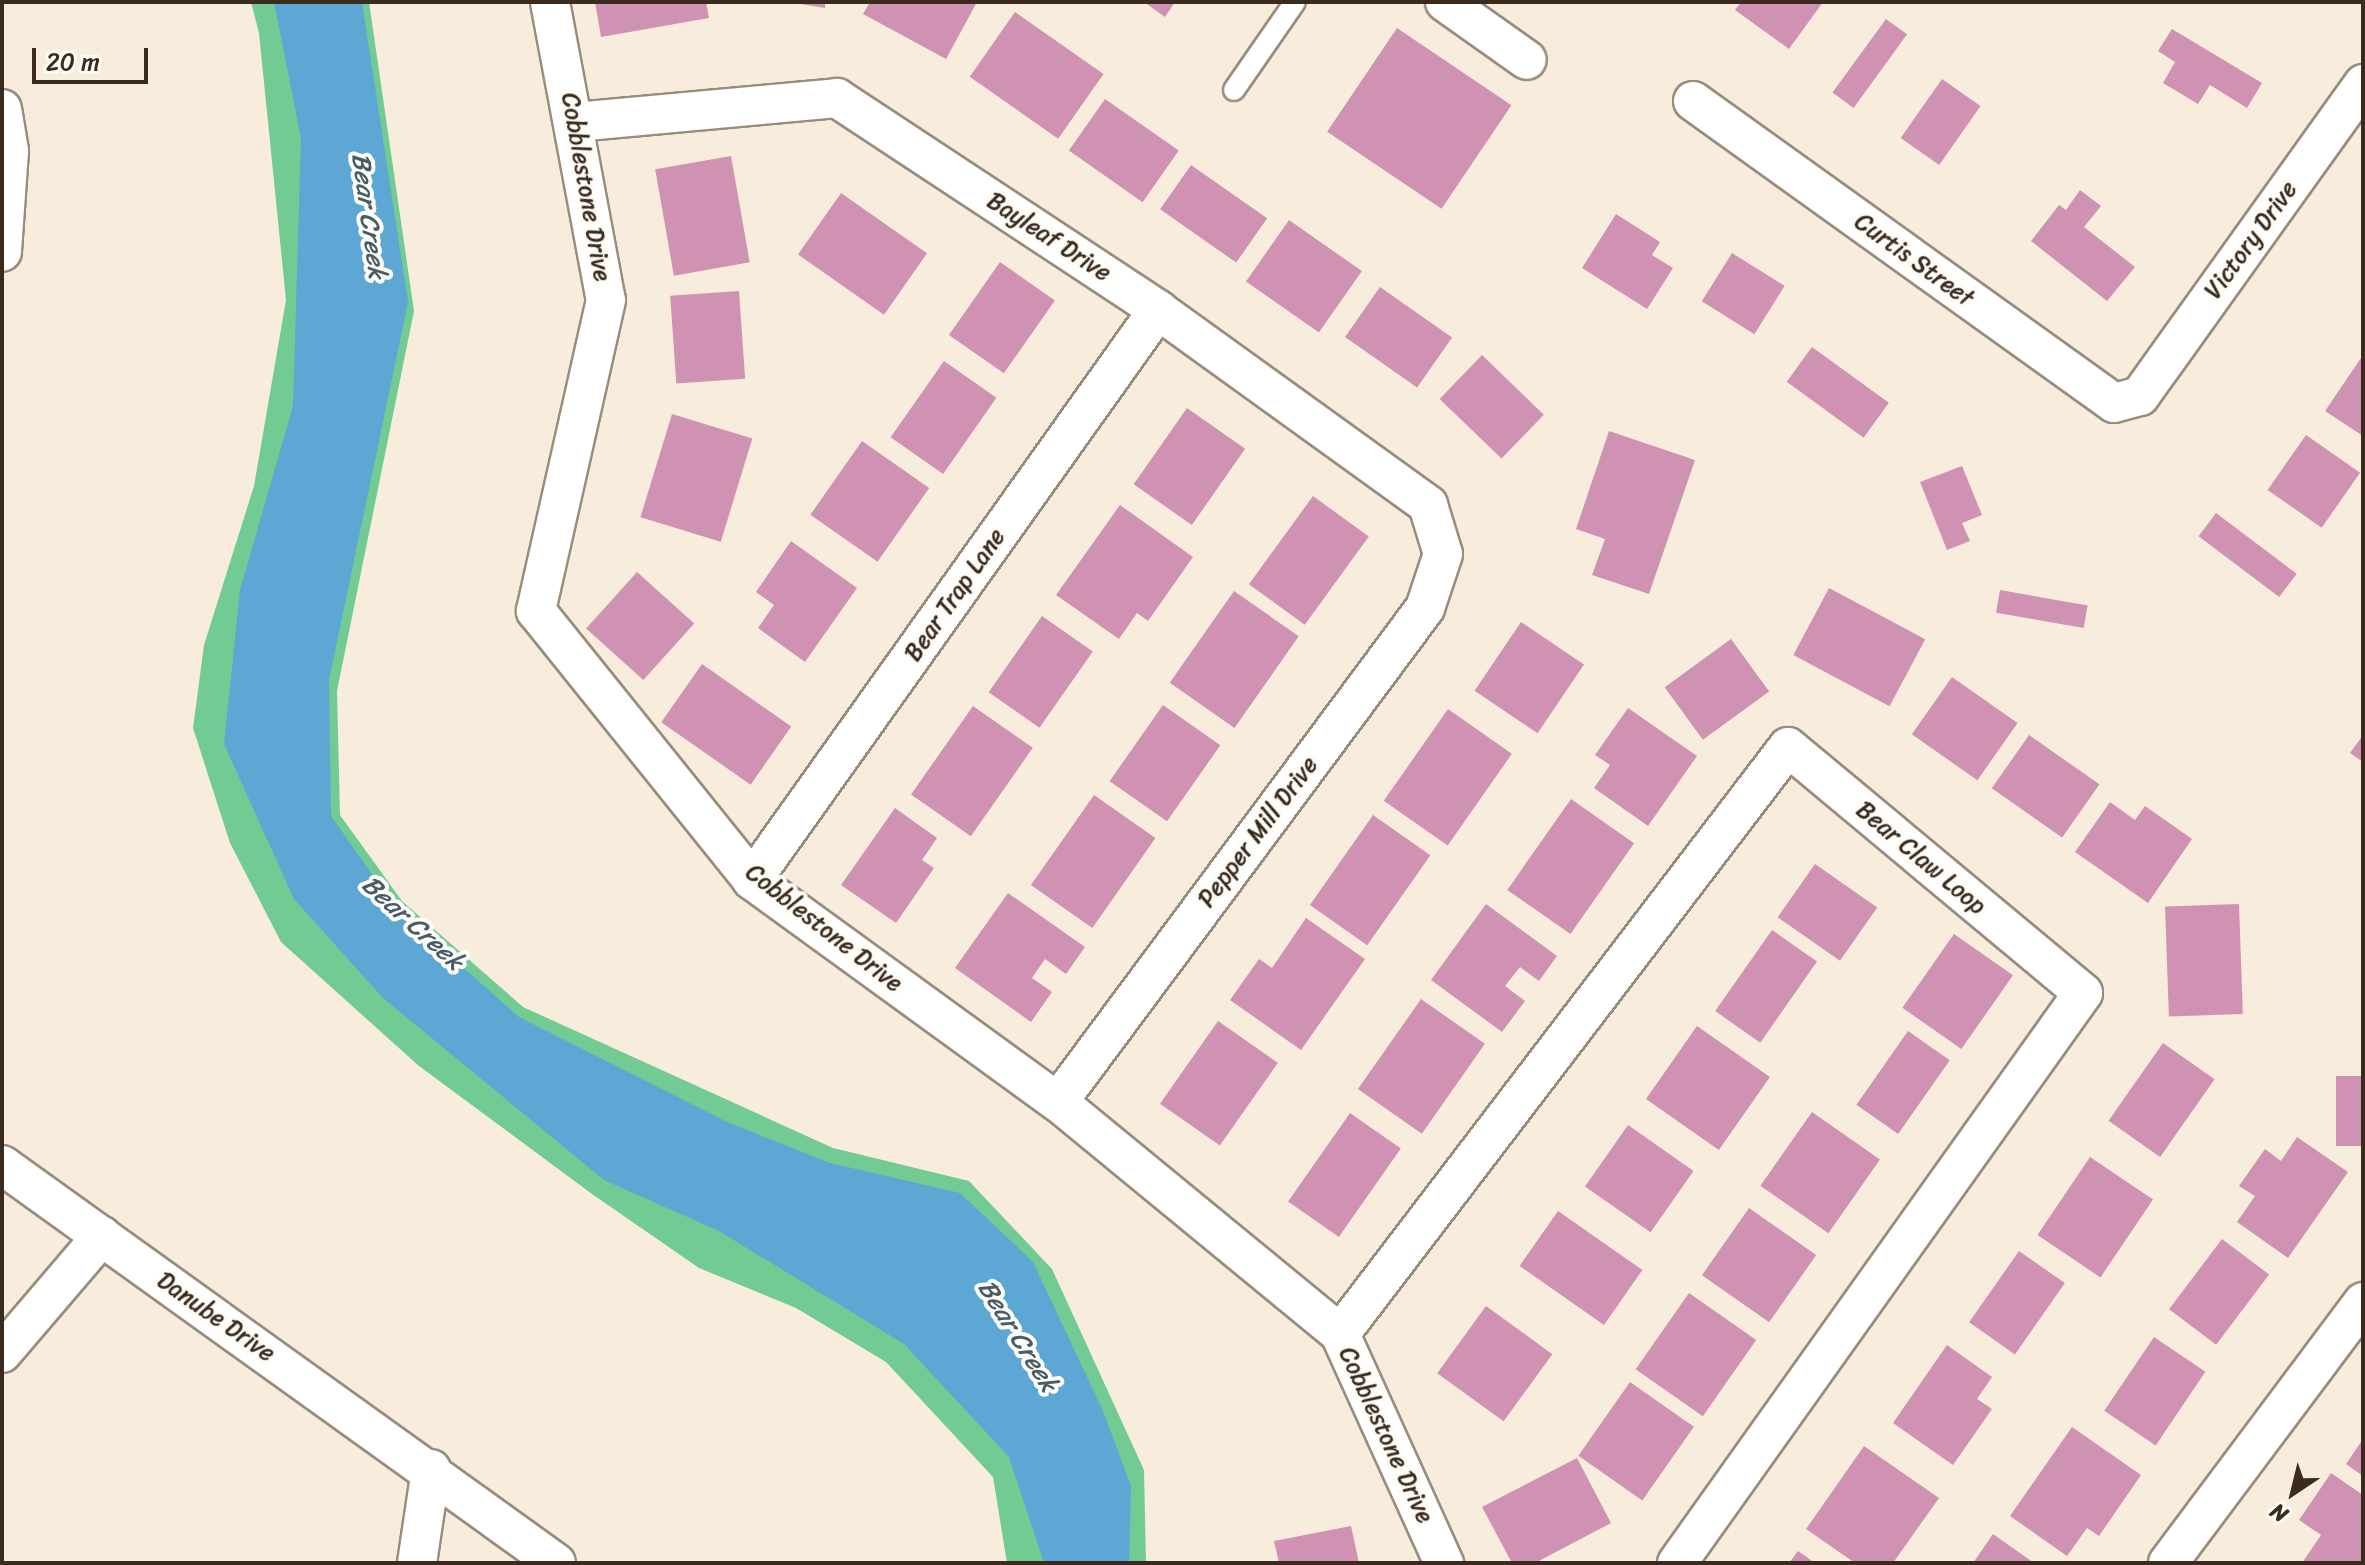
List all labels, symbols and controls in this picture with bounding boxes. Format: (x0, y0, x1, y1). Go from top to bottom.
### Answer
scale bar (36, 32, 152, 82)
text: 20 m (46, 41, 100, 83)
street label: Cobblestone Drive (555, 90, 617, 284)
water label: Bear Creek (345, 151, 393, 281)
street label: Victory Drive (2199, 176, 2303, 304)
street label: Bayleaf Drive (982, 186, 1116, 288)
street label: Curtis Street (1849, 207, 1979, 313)
street label: Bear Trap Lane (898, 523, 1012, 667)
street label: Pepper Mill Drive (1192, 751, 1324, 913)
street label: Bear Claw Loop (1850, 795, 1992, 921)
street label: Cobblestone Drive (740, 858, 908, 998)
water label: Bear Creek (355, 869, 471, 977)
street label: Danube Drive (152, 1266, 280, 1368)
water label: Bear Creek (971, 1274, 1065, 1398)
street label: Cobblestone Drive (1332, 1342, 1440, 1528)
north arrow (2253, 1453, 2333, 1533)
text: N (2262, 1493, 2296, 1533)

